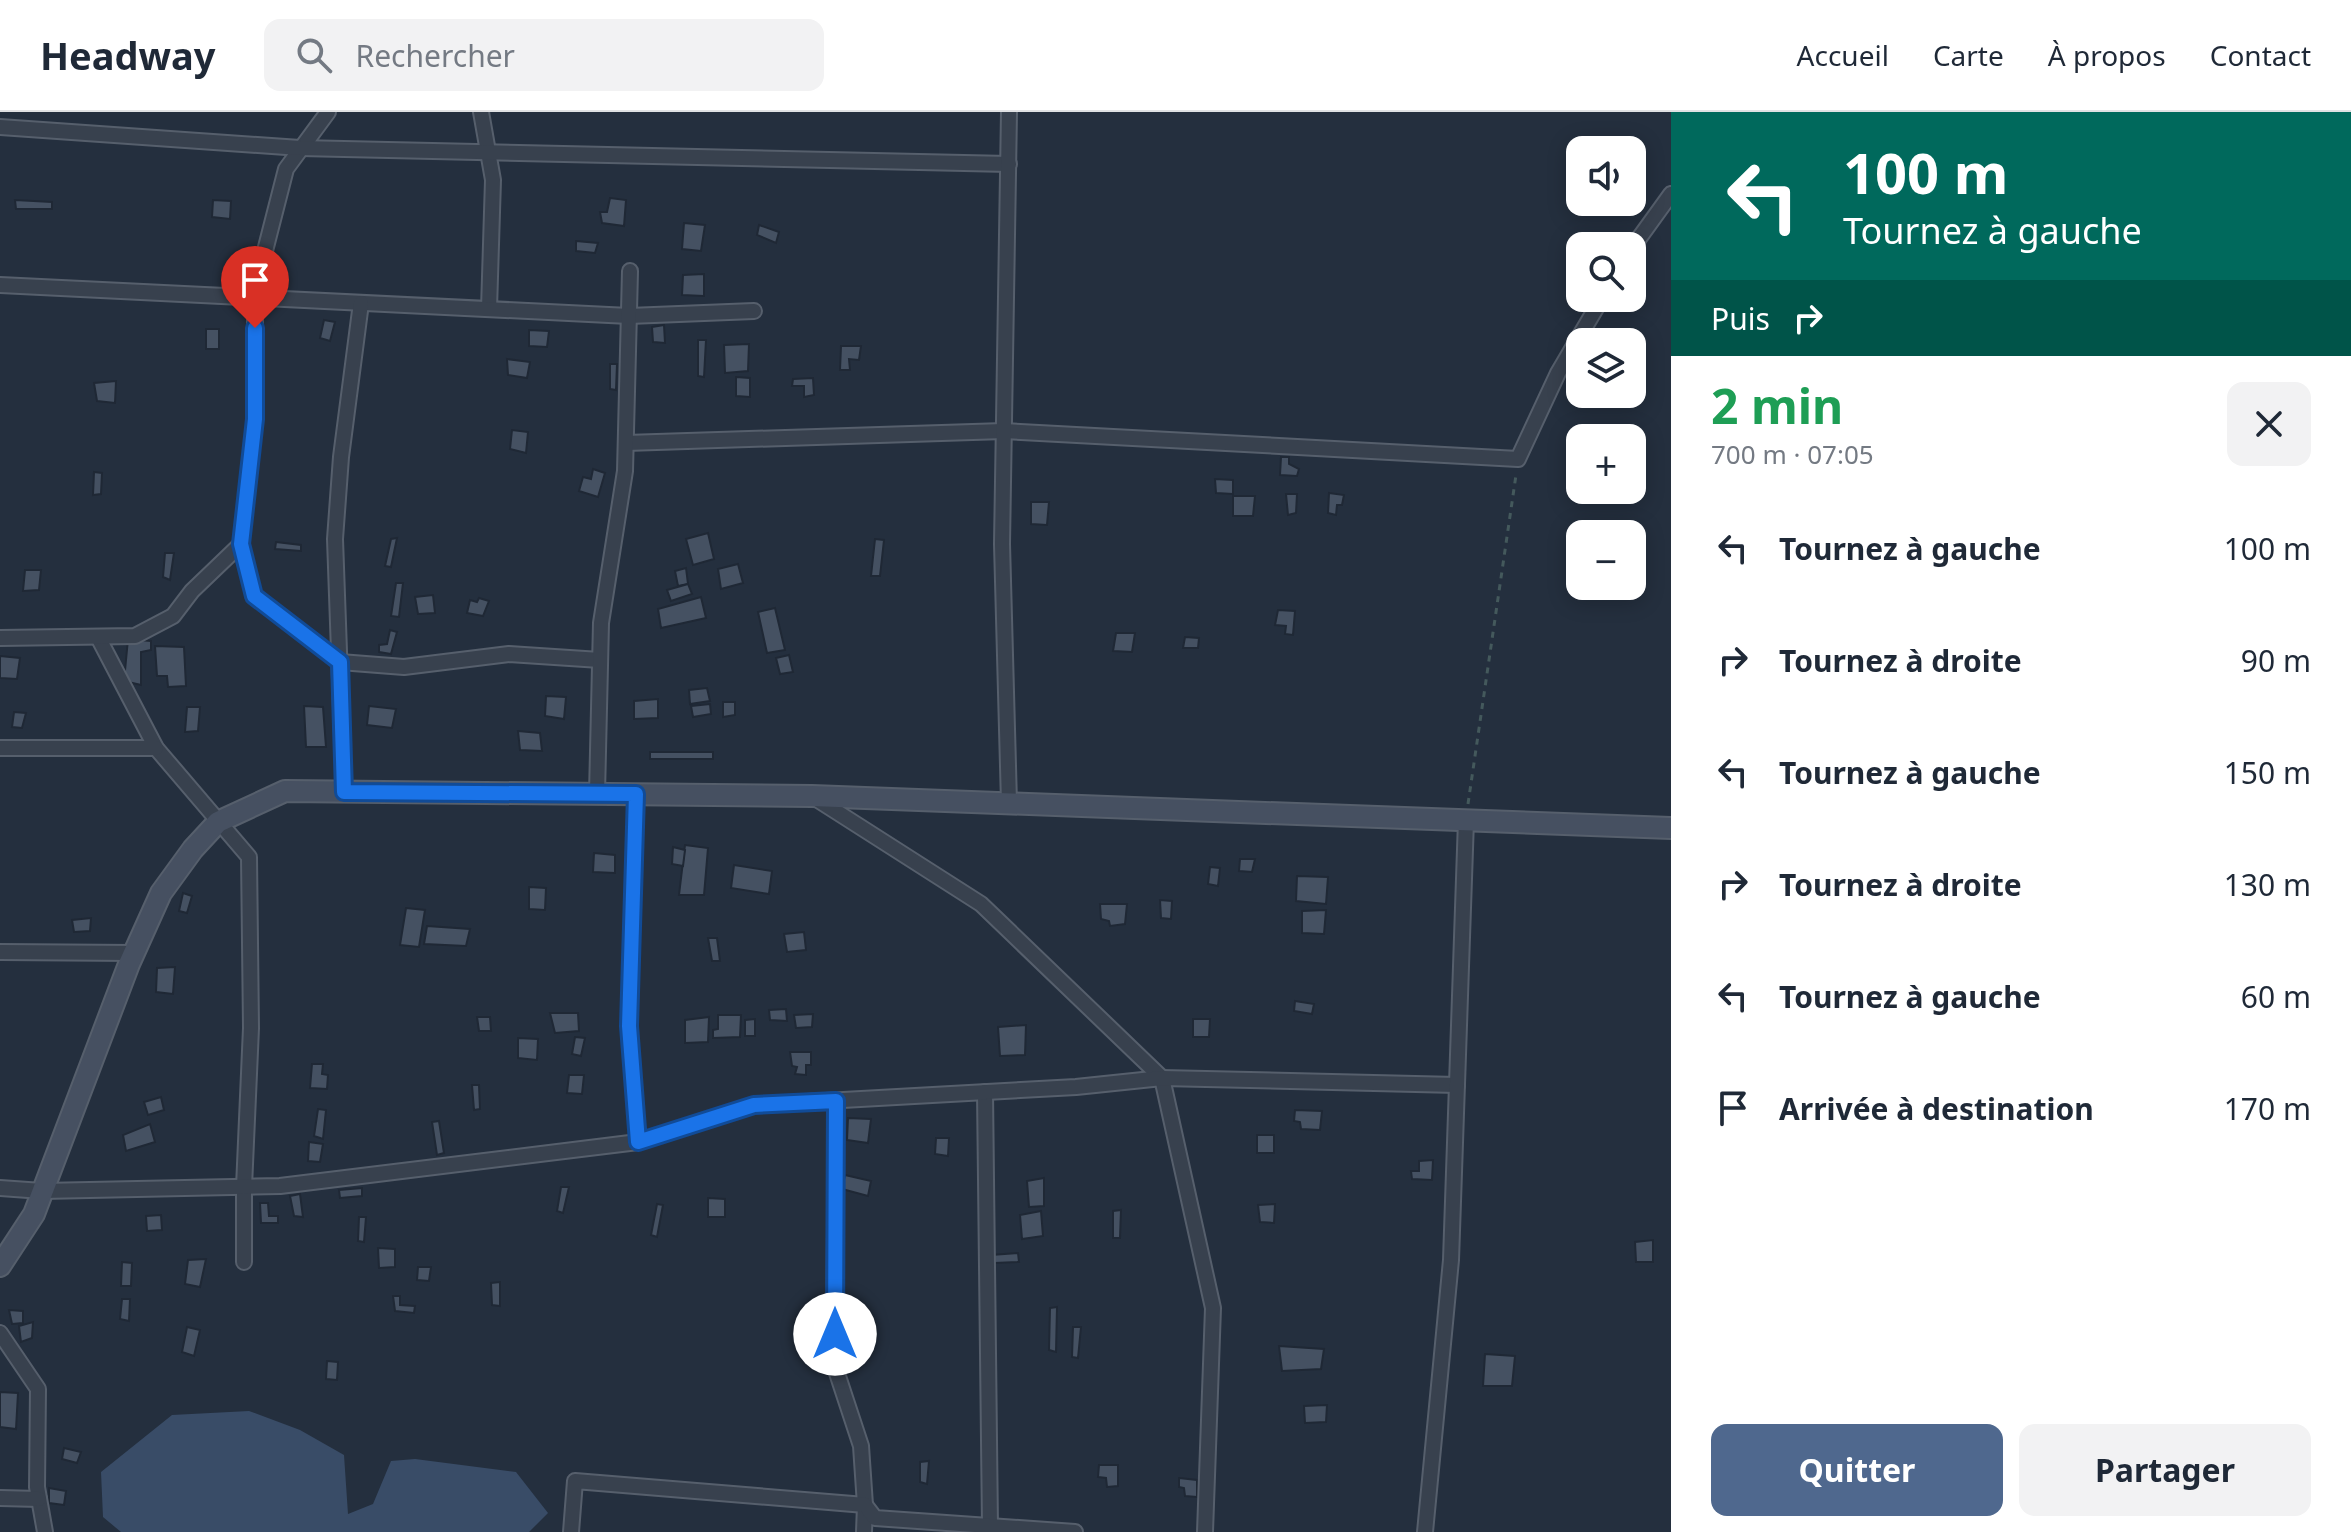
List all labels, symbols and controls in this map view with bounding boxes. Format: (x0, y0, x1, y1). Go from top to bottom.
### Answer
search box (264, 19, 824, 91)
text: Headway (40, 29, 216, 81)
icon: search (292, 33, 336, 77)
text: Rechercher (356, 35, 515, 76)
text: Accueil (1797, 36, 1889, 74)
text: Carte (1933, 36, 2004, 74)
text: À propos (2048, 36, 2166, 74)
text: Contact (2210, 36, 2311, 74)
text: 100 m (1843, 134, 2008, 210)
map controls (1566, 136, 1646, 600)
button: sound (1566, 136, 1646, 216)
icon: left (1711, 144, 1815, 248)
text: Tournez à gauche (1843, 206, 2142, 255)
button: search (1566, 232, 1646, 312)
pin (221, 246, 289, 328)
icon: arrive (233, 258, 277, 302)
icon: right (1786, 296, 1830, 340)
text: Puis (1711, 298, 1770, 339)
button: layers (1566, 328, 1646, 408)
text: 2 min (1711, 373, 1843, 438)
button: close (2227, 382, 2311, 466)
button: + (1566, 424, 1646, 504)
text: 700 m · 07:05 (1711, 436, 1874, 472)
button: − (1566, 520, 1646, 600)
icon: left (1711, 526, 1755, 570)
text: Tournez à gauche (1779, 528, 2041, 569)
text: 100 m (2224, 528, 2311, 569)
icon: right (1711, 638, 1755, 682)
text: Tournez à droite (1779, 640, 2022, 681)
text: 90 m (2241, 640, 2311, 681)
icon: left (1711, 750, 1755, 794)
text: Tournez à gauche (1779, 752, 2041, 793)
text: 150 m (2224, 752, 2311, 793)
icon: right (1711, 862, 1755, 906)
text: Tournez à droite (1779, 864, 2022, 905)
text: 130 m (2224, 864, 2311, 905)
icon: left (1711, 974, 1755, 1018)
text: Tournez à gauche (1779, 976, 2041, 1017)
text: 60 m (2241, 976, 2311, 1017)
icon: arrive (1711, 1086, 1755, 1130)
text: Arrivée à destination (1779, 1088, 2094, 1129)
text: 170 m (2224, 1088, 2311, 1129)
position arrow (793, 1292, 877, 1376)
button: Quitter (1711, 1424, 2003, 1516)
button: Partager (2019, 1424, 2311, 1516)

